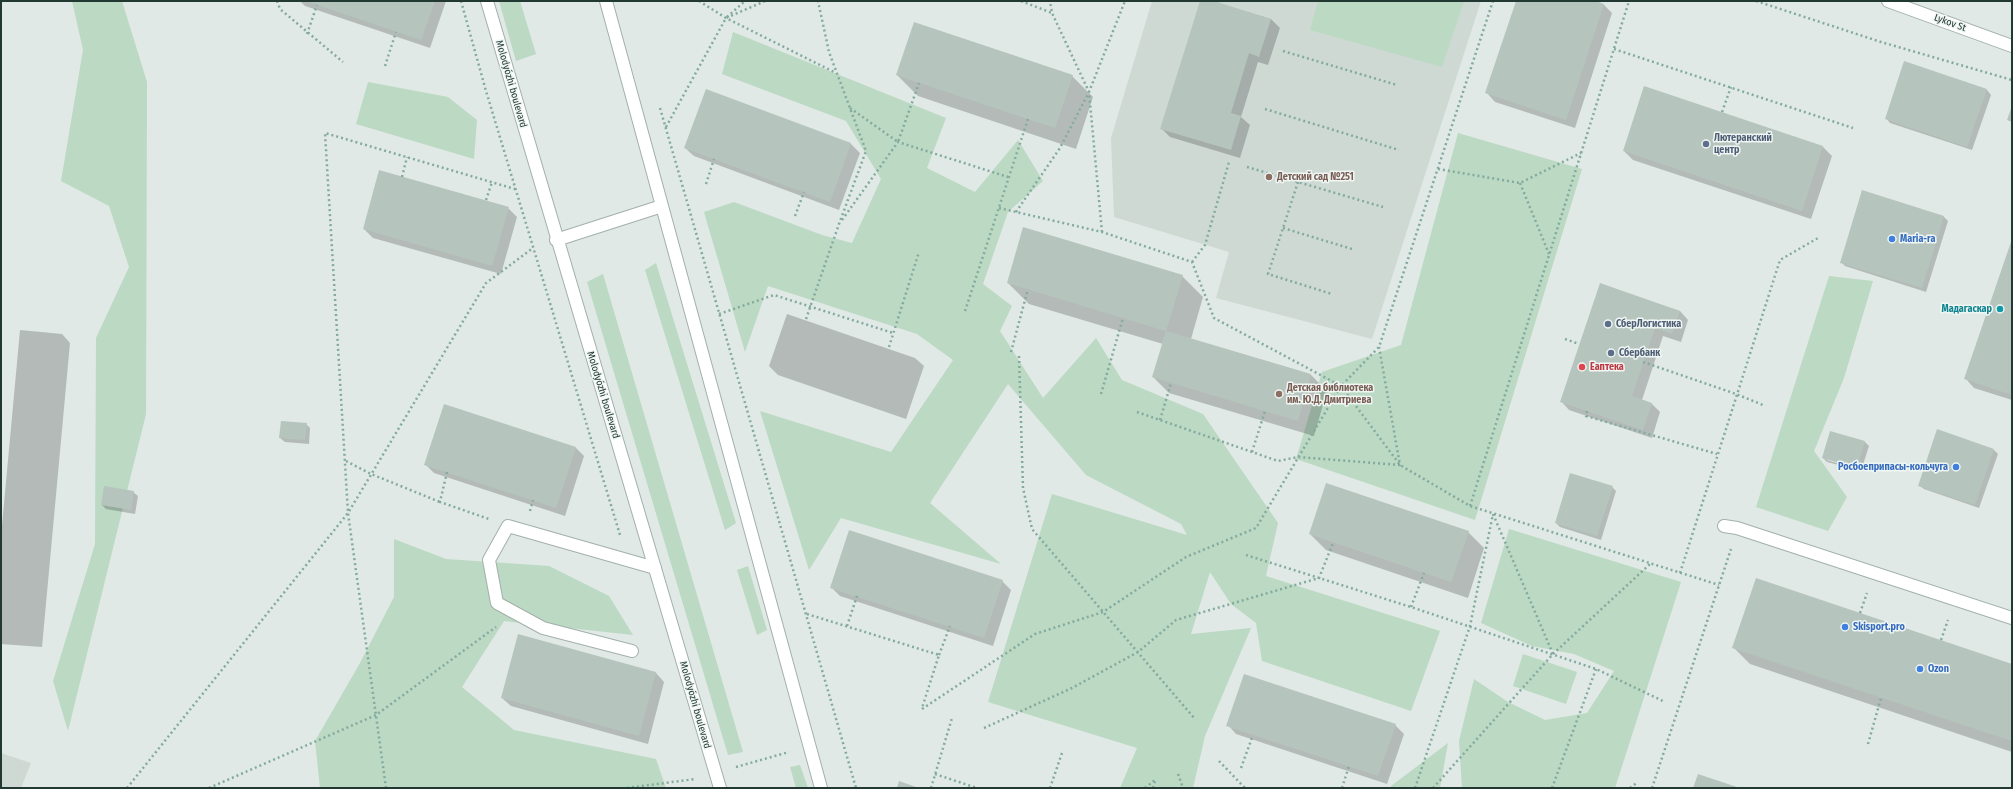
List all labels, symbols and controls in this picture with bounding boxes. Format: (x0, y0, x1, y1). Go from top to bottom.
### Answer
street label: Lykov St (1932, 12, 1968, 34)
street label: Molodyózhi boulevard (493, 39, 529, 129)
place label: Лютеранский центр (1714, 132, 1772, 156)
marker: Лютеранский центр (1701, 139, 1711, 149)
place label: Детский сад №251 (1277, 171, 1354, 183)
marker: Детский сад №251 (1264, 172, 1274, 182)
place label: Maria-ra (1900, 233, 1935, 245)
marker: Maria-ra (1887, 234, 1897, 244)
place label: Мадагаскар (1942, 303, 1992, 315)
marker: Мадагаскар (1995, 304, 2005, 314)
place label: СберЛогистика (1616, 318, 1681, 330)
marker: СберЛогистика (1603, 319, 1613, 329)
place label: Сбербанк (1619, 347, 1660, 359)
marker: Сбербанк (1606, 348, 1616, 358)
street label: Molodyózhi boulevard (584, 350, 622, 440)
place label: Еаптека (1590, 361, 1624, 373)
marker: Еаптека (1577, 362, 1587, 372)
place label: Детская библиотека им. Ю.Д. Дмитриева (1287, 382, 1373, 406)
marker: Детская библиотека им. Ю.Д. Дмитриева (1274, 389, 1284, 399)
place label: Росбоеприпасы-кольчуга (1838, 461, 1948, 473)
marker: Росбоеприпасы-кольчуга (1951, 462, 1961, 472)
place label: Skisport.pro (1853, 621, 1905, 633)
marker: Skisport.pro (1840, 622, 1850, 632)
street label: Molodyózhi boulevard (677, 660, 713, 750)
place label: Ozon (1928, 663, 1949, 675)
marker: Ozon (1915, 664, 1925, 674)

